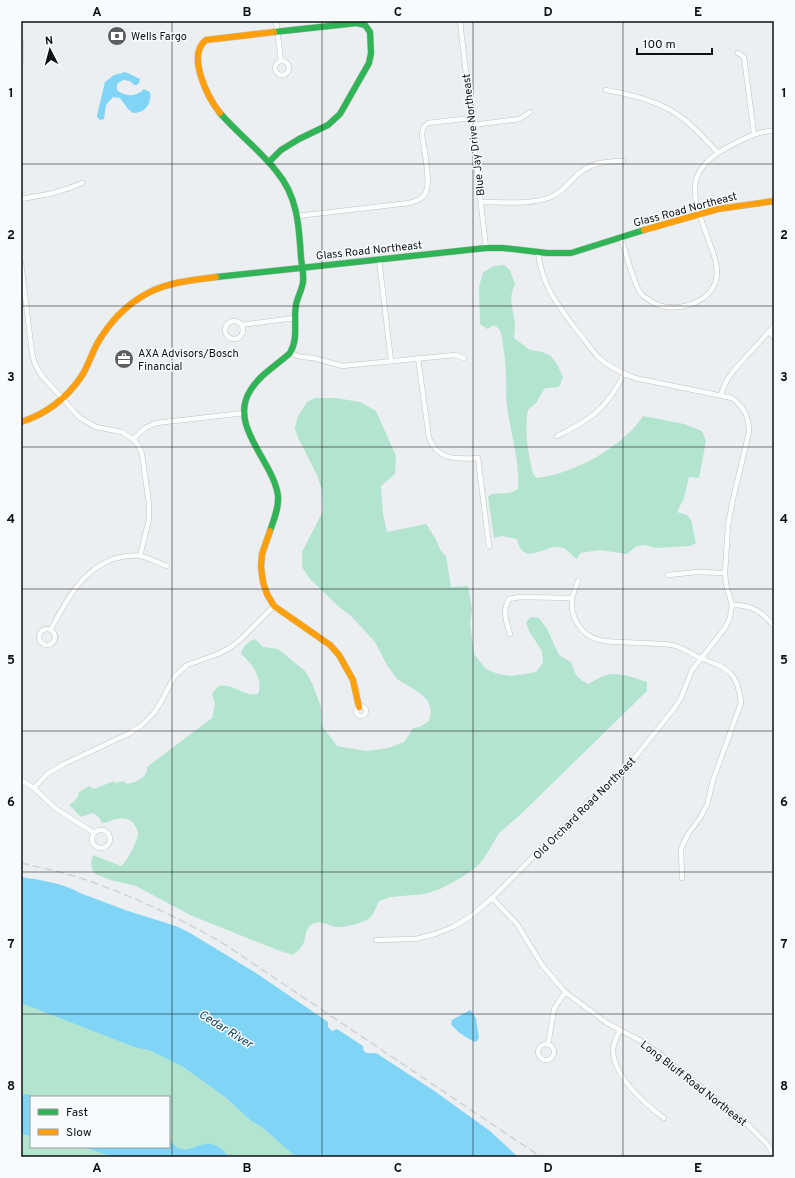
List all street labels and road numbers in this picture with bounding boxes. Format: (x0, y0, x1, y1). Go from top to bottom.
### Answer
street label: Blue Jay Drive Northeast (460, 73, 488, 197)
street label: Glass Road Northeast (632, 189, 739, 231)
street label: Glass Road Northeast (315, 238, 423, 264)
street label: Old Orchard Road Northeast (530, 754, 639, 863)
street label: Long Bluff Road Northeast (637, 1038, 749, 1130)

